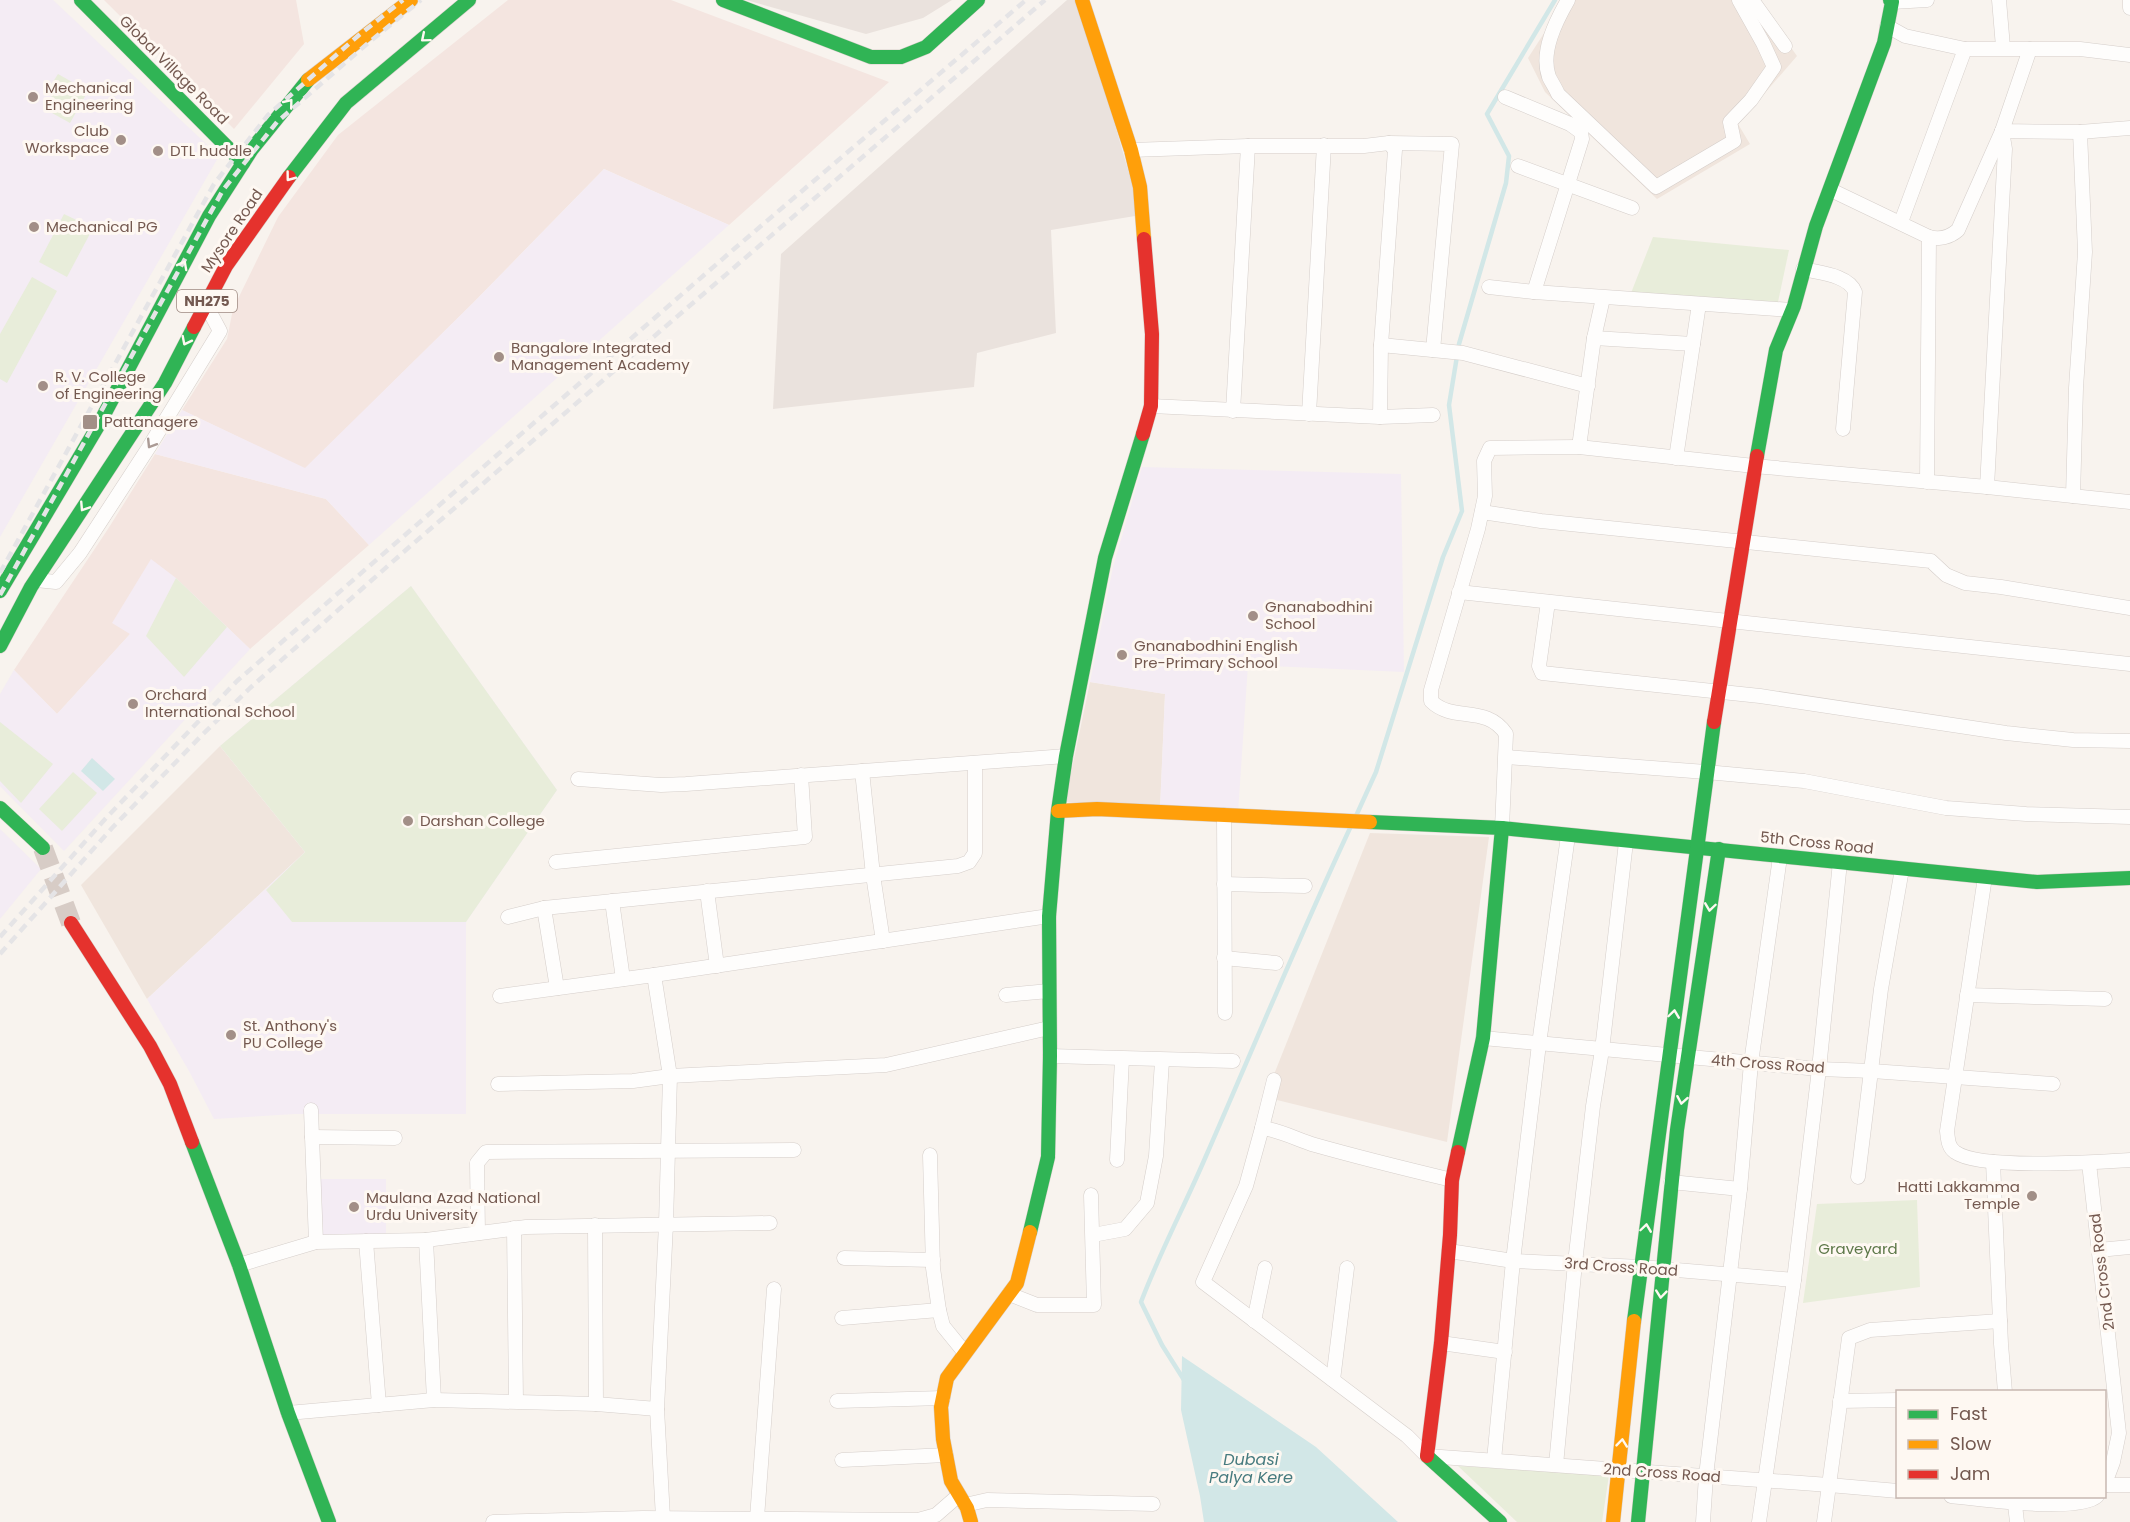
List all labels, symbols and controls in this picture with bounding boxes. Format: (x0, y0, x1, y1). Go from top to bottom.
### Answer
street label: Global Village Road (115, 10, 234, 129)
one-way arrow (421, 30, 432, 41)
place label: Mechanical Engineering (45, 77, 133, 115)
marker: Mechanical Engineering (26, 90, 40, 104)
one-way arrow (282, 98, 293, 109)
place label: Club Workspace (25, 120, 109, 158)
marker: Club Workspace (114, 133, 128, 147)
place label: DTL huddle (170, 140, 252, 161)
marker: DTL huddle (151, 144, 165, 158)
one-way arrow (286, 170, 297, 181)
street label: Mysore Road (196, 185, 267, 277)
place label: Mechanical PG (46, 216, 158, 237)
marker: Mechanical PG (27, 220, 41, 234)
one-way arrow (176, 261, 187, 272)
road number: NH275 (177, 290, 237, 312)
one-way arrow (182, 335, 193, 346)
place label: Bangalore Integrated Management Academy (511, 337, 690, 375)
marker: Bangalore Integrated Management Academy (492, 350, 506, 364)
place label: R. V. College of Engineering (55, 366, 162, 404)
marker: R. V. College of Engineering (36, 379, 50, 393)
place label: Pattanagere (104, 411, 198, 432)
marker: Pattanagere (81, 413, 99, 431)
one-way arrow (147, 437, 158, 448)
one-way arrow (80, 500, 91, 511)
place label: Gnanabodhini School (1265, 596, 1373, 634)
marker: Gnanabodhini School (1246, 609, 1260, 623)
place label: Gnanabodhini English Pre-Primary School (1134, 635, 1298, 673)
marker: Gnanabodhini English Pre-Primary School (1115, 648, 1129, 662)
place label: Orchard International School (145, 684, 295, 722)
marker: Orchard International School (126, 697, 140, 711)
place label: Darshan College (420, 810, 545, 831)
marker: Darshan College (401, 814, 415, 828)
street label: 5th Cross Road (1759, 826, 1875, 859)
one-way arrow (1705, 903, 1717, 912)
one-way arrow (1668, 1010, 1680, 1019)
place label: St. Anthony's PU College (243, 1015, 337, 1053)
marker: St. Anthony's PU College (224, 1028, 238, 1042)
street label: 4th Cross Road (1710, 1049, 1826, 1078)
one-way arrow (1676, 1095, 1689, 1105)
place label: Hatti Lakkamma Temple (1898, 1176, 2020, 1214)
place label: Maulana Azad National Urdu University (366, 1187, 540, 1225)
marker: Hatti Lakkamma Temple (2025, 1189, 2039, 1203)
marker: Maulana Azad National Urdu University (347, 1200, 361, 1214)
street label: 2nd Cross Road (2084, 1212, 2119, 1332)
one-way arrow (1639, 1224, 1651, 1233)
park label: Graveyard (1818, 1238, 1898, 1259)
street label: 3rd Cross Road (1563, 1252, 1679, 1281)
one-way arrow (1655, 1289, 1668, 1299)
legend (1896, 1390, 2106, 1498)
text: Fast (1950, 1401, 1987, 1426)
text: Slow (1950, 1431, 1992, 1456)
one-way arrow (1616, 1439, 1628, 1448)
water label: Dubasi Palya Kere (1209, 1448, 1293, 1489)
street label: 2nd Cross Road (1603, 1458, 1722, 1487)
text: Jam (1950, 1461, 1990, 1486)

